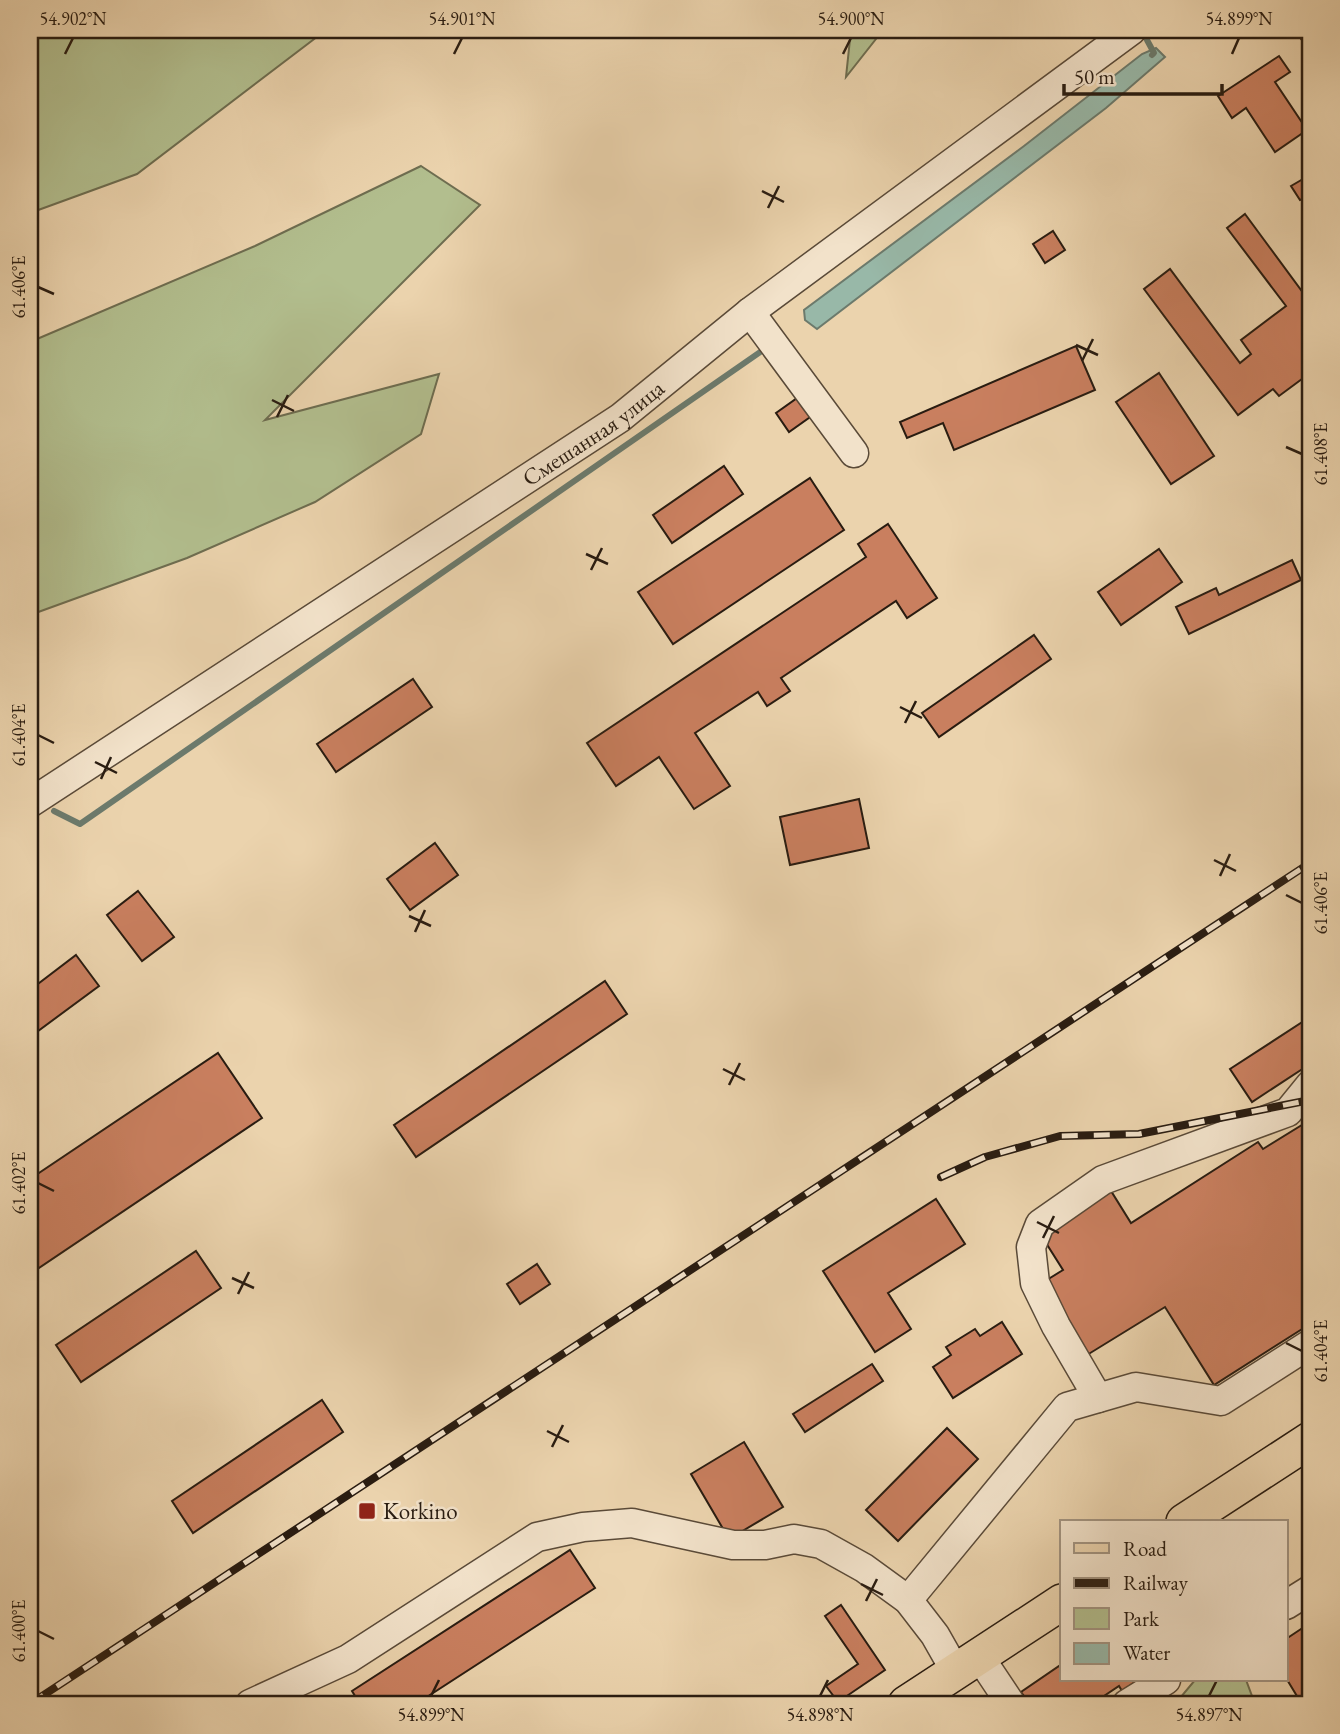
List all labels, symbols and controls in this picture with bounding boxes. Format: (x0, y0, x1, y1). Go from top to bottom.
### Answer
text: 54.902°N (40, 7, 107, 30)
text: 54.901°N (429, 7, 496, 30)
text: 54.900°N (818, 7, 885, 30)
text: 54.899°N (1206, 7, 1273, 30)
scale bar (1064, 52, 1221, 96)
text: 50 m (1074, 63, 1115, 90)
text: 61.406°E (7, 256, 30, 318)
street label: Смешанная улица (516, 372, 671, 493)
text: 61.408°E (1309, 423, 1332, 485)
text: 61.404°E (7, 704, 30, 766)
text: 61.406°E (1309, 872, 1332, 934)
text: 61.402°E (7, 1152, 30, 1214)
text: 61.404°E (1309, 1320, 1332, 1382)
place label: Korkino (383, 1496, 458, 1526)
marker: Korkino (357, 1501, 377, 1521)
legend (1060, 1520, 1288, 1682)
text: Road (1123, 1535, 1167, 1562)
text: Railway (1123, 1569, 1189, 1596)
text: 61.400°E (7, 1600, 30, 1662)
text: Park (1123, 1605, 1160, 1632)
text: Water (1123, 1639, 1170, 1666)
text: 54.899°N (398, 1703, 465, 1726)
text: 54.898°N (787, 1703, 854, 1726)
text: 54.897°N (1176, 1703, 1243, 1726)

